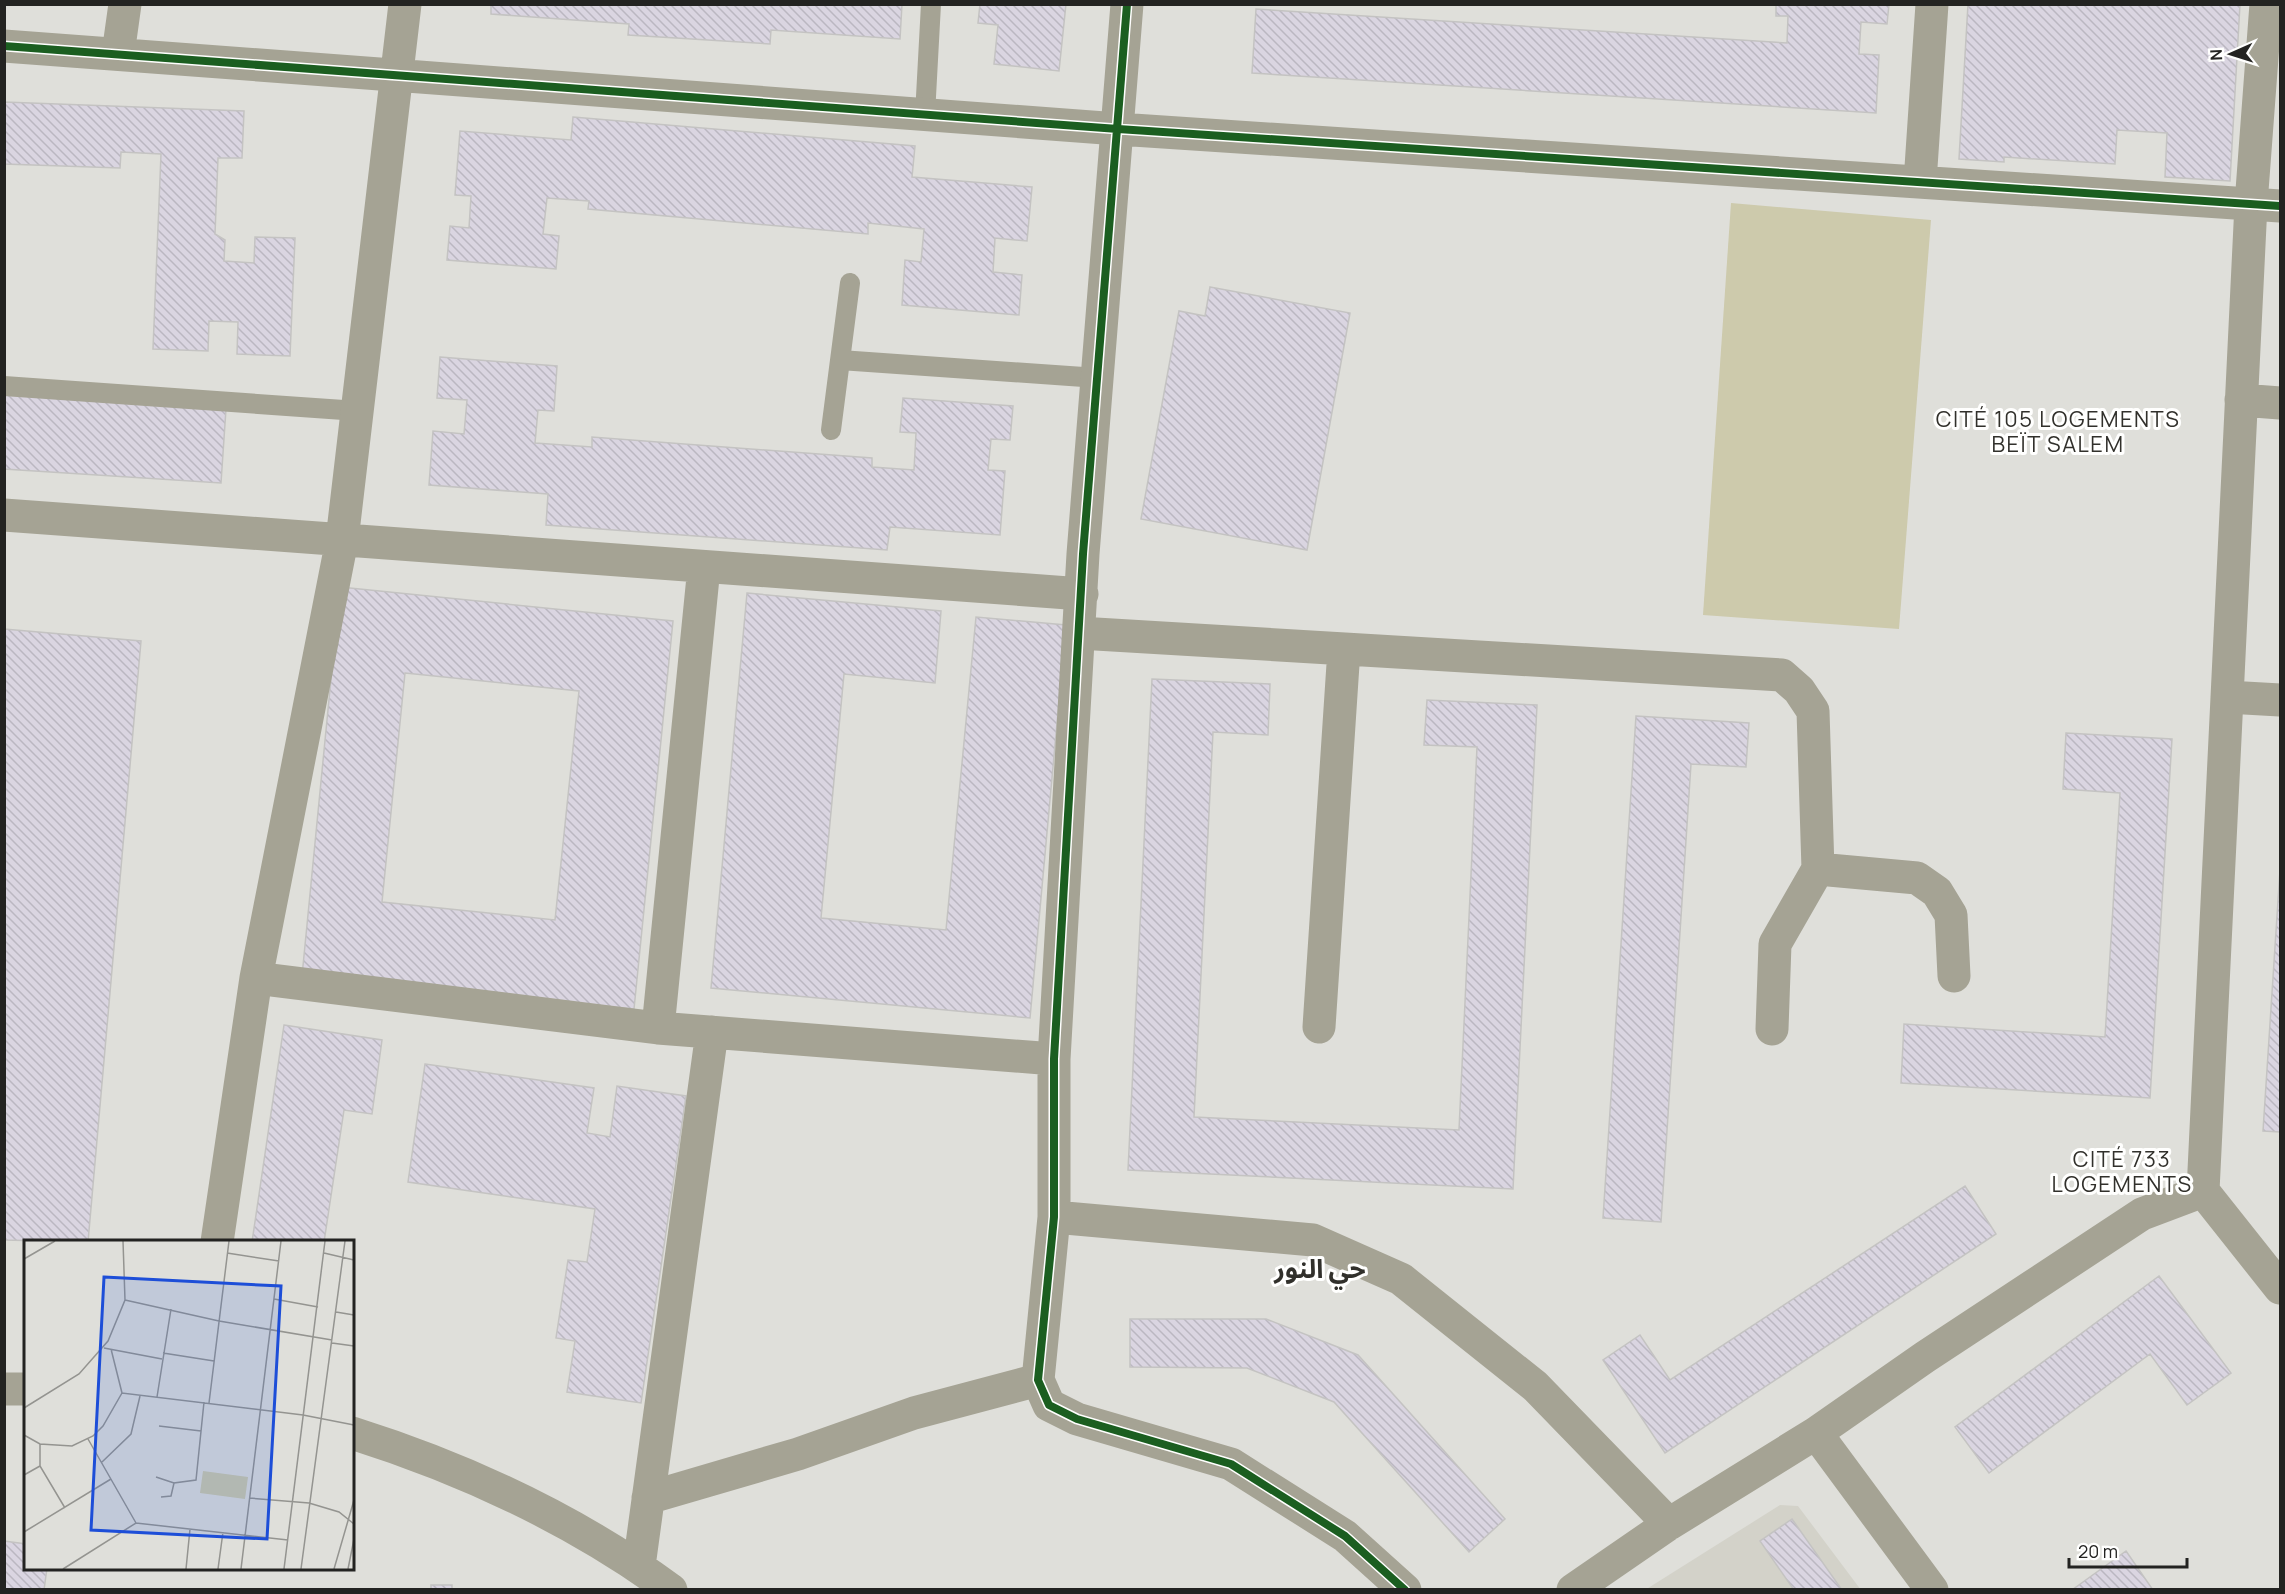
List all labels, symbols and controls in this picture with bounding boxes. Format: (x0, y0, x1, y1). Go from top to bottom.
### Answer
north arrow (2201, 24, 2261, 84)
text: N (2205, 48, 2227, 61)
district label: CITÉ 105 LOGEMENTS BEÏT SALEM (1936, 404, 2180, 459)
district label: CITÉ 733 LOGEMENTS (2051, 1144, 2193, 1199)
inset map (24, 1240, 354, 1570)
district label: حي النور (1273, 1250, 1366, 1290)
scale bar (2069, 1531, 2188, 1569)
text: 20 m (2078, 1539, 2118, 1563)

